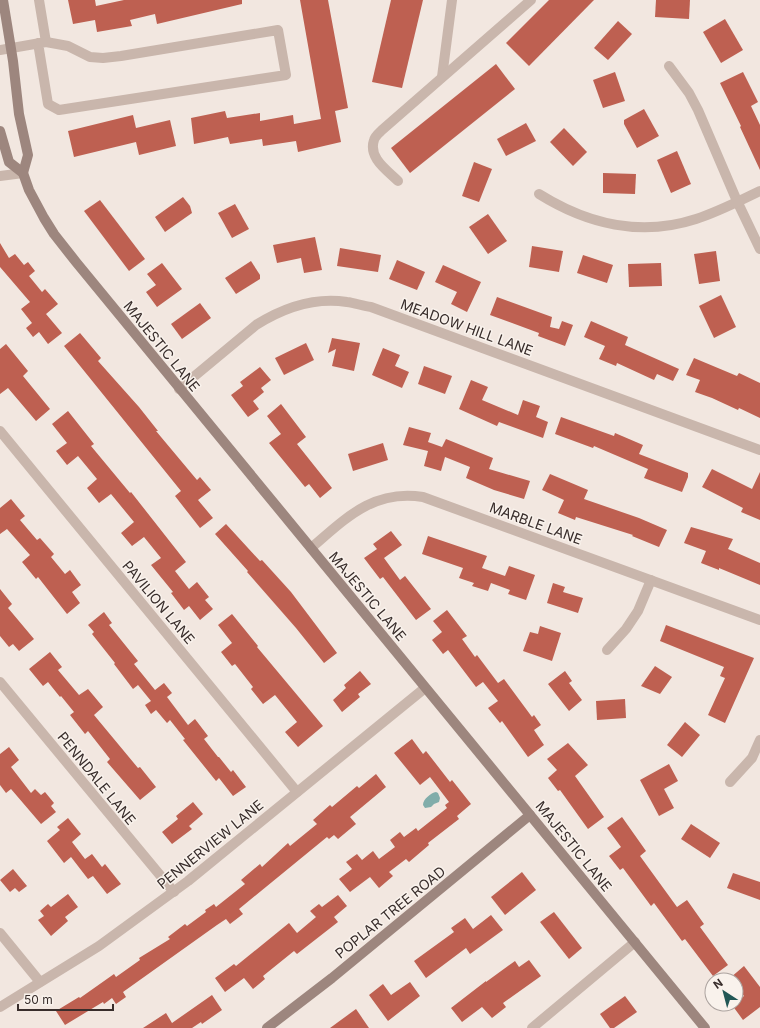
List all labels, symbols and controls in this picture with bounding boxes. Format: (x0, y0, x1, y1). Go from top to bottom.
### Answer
street label: MEADOW HILL LANE (398, 295, 536, 359)
street label: MAJESTIC LANE (120, 297, 204, 395)
street label: MARBLE LANE (487, 498, 585, 548)
street label: MAJESTIC LANE (326, 548, 410, 644)
street label: PAVILION LANE (119, 557, 199, 647)
street label: PENNDALE LANE (54, 728, 140, 828)
street label: PENNERVIEW LANE (153, 796, 267, 892)
street label: MAJESTIC LANE (532, 797, 616, 895)
street label: POPLAR TREE ROAD (331, 862, 449, 962)
north arrow (704, 972, 744, 1012)
text: N (711, 976, 726, 992)
scale bar (18, 986, 113, 1012)
text: 50 m (24, 992, 53, 1007)

